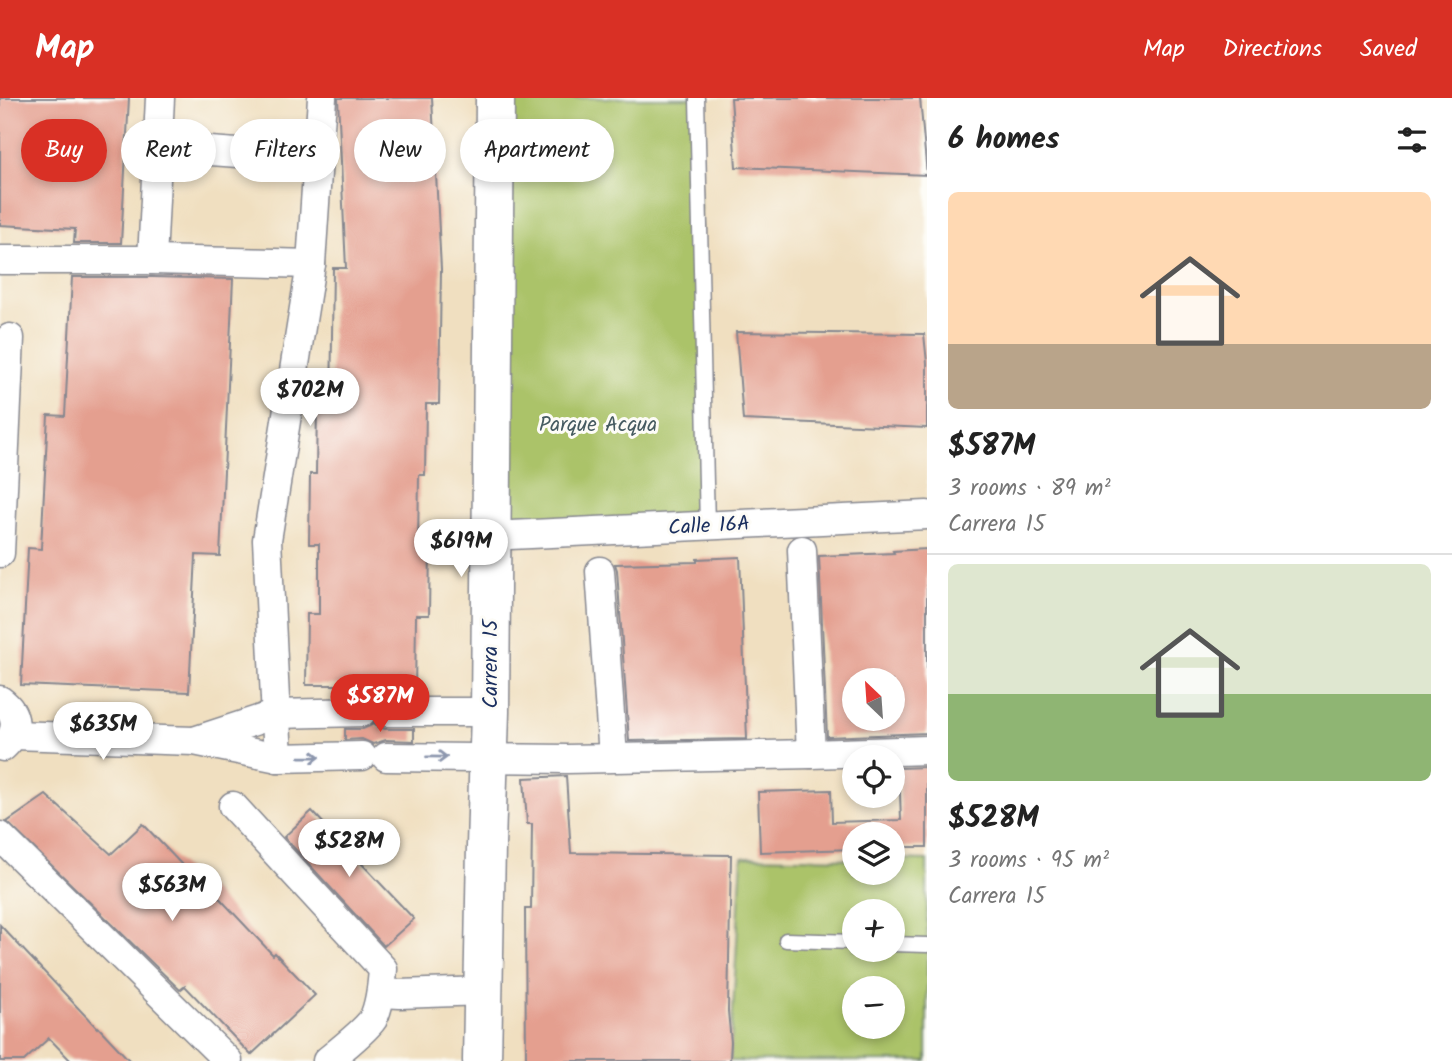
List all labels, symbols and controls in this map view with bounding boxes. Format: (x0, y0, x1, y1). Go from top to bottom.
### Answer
text: Map (35, 23, 95, 76)
text: Map (1143, 30, 1185, 69)
text: Directions (1223, 30, 1322, 69)
text: Saved (1360, 30, 1417, 69)
text: 6 homes (948, 116, 1060, 164)
chip: Buy (21, 119, 107, 182)
chip: Rent (121, 119, 216, 182)
chip: Filters (230, 119, 340, 182)
chip: New (354, 119, 446, 182)
chip: Apartment (460, 119, 614, 182)
icon: filters (1393, 121, 1431, 159)
icon: home (1127, 238, 1253, 364)
pin: $702M (261, 368, 359, 428)
text: $702M (276, 373, 344, 409)
park label: Parque Acqua (539, 409, 657, 442)
text: $587M (948, 423, 1035, 471)
text: 3 rooms · 89 m² (948, 471, 1111, 507)
text: Carrera 15 (948, 507, 1045, 543)
street label: Calle 16A (667, 508, 751, 545)
pin: $619M (412, 519, 510, 579)
text: $619M (430, 524, 492, 560)
icon: home (1127, 610, 1253, 736)
street label: Carrera 15 (475, 618, 508, 708)
north arrow (842, 668, 905, 732)
map controls (842, 668, 905, 1039)
pin: $587M (331, 674, 429, 734)
text: $587M (346, 679, 414, 715)
pin: $635M (54, 702, 152, 762)
text: $635M (69, 707, 137, 743)
button: locate (842, 745, 905, 808)
one-way arrow (298, 751, 321, 764)
one-way arrow (425, 751, 448, 764)
text: $528M (948, 795, 1039, 843)
pin: $528M (300, 820, 398, 879)
button: layers (842, 822, 905, 885)
text: $528M (314, 824, 384, 860)
text: 3 rooms · 95 m² (948, 843, 1109, 879)
pin: $563M (123, 864, 221, 923)
text: $563M (138, 868, 206, 904)
text: Carrera 15 (948, 879, 1045, 915)
button: + (842, 899, 905, 962)
button: − (842, 976, 905, 1039)

